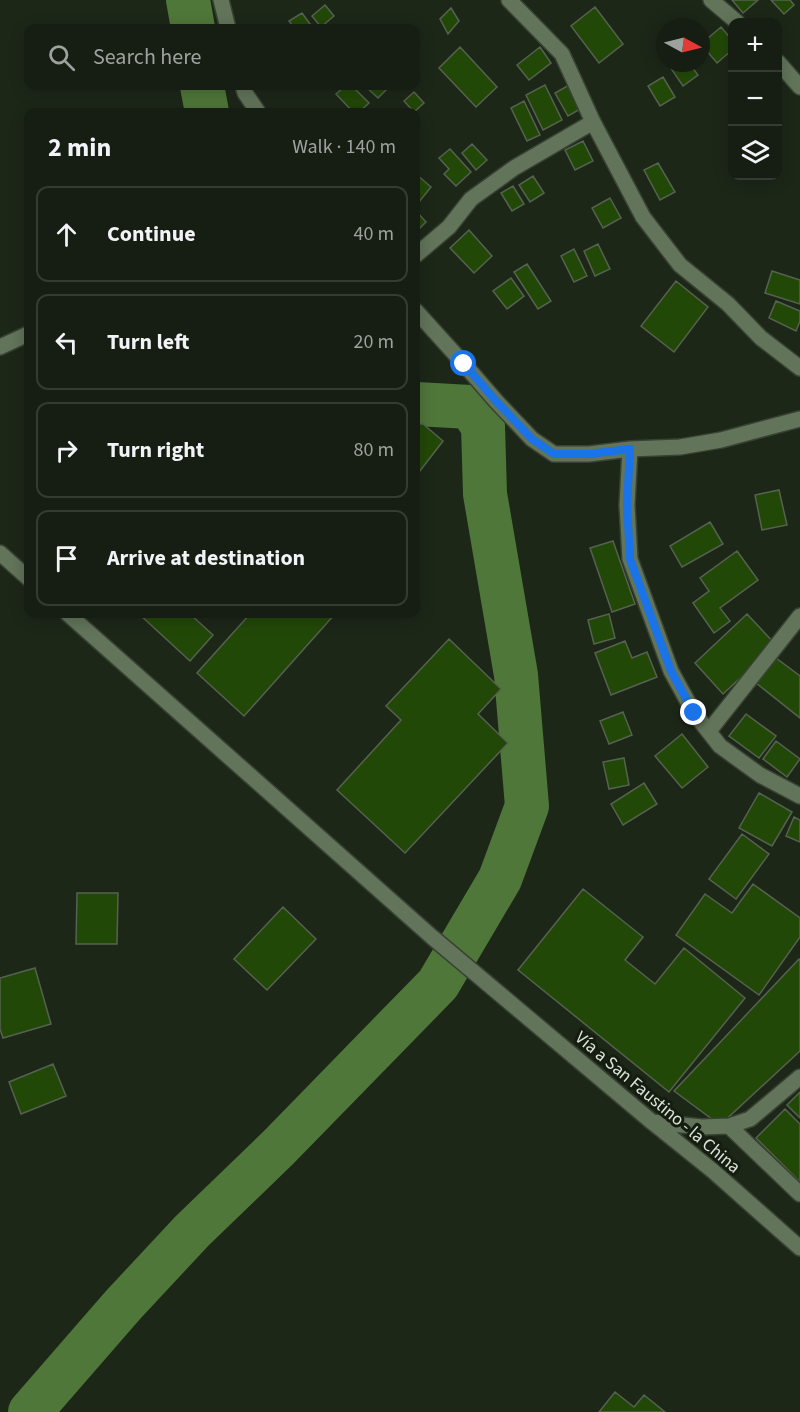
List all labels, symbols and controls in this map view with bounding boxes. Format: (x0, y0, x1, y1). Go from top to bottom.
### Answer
north arrow (656, 18, 710, 72)
map controls (728, 18, 782, 180)
button: + (728, 18, 782, 72)
search box (24, 24, 420, 90)
icon: search (45, 41, 78, 74)
text: Search here (93, 41, 201, 73)
button: − (728, 72, 782, 126)
button: layers (728, 126, 782, 180)
text: 2 min (48, 129, 111, 166)
text: Walk · 140 m (292, 133, 396, 161)
icon: ahead (50, 218, 83, 251)
text: Continue (107, 218, 196, 250)
text: 40 m (354, 220, 394, 248)
icon: left (50, 326, 83, 359)
text: Turn left (107, 326, 189, 358)
text: 20 m (354, 328, 394, 356)
route start (450, 350, 476, 376)
icon: right (50, 434, 83, 467)
text: Turn right (107, 434, 204, 466)
text: 80 m (354, 436, 394, 464)
icon: arrive (50, 542, 83, 575)
text: Arrive at destination (107, 542, 305, 574)
route end (680, 699, 706, 725)
street label: Vía a San Faustino - la China (569, 1026, 746, 1179)

